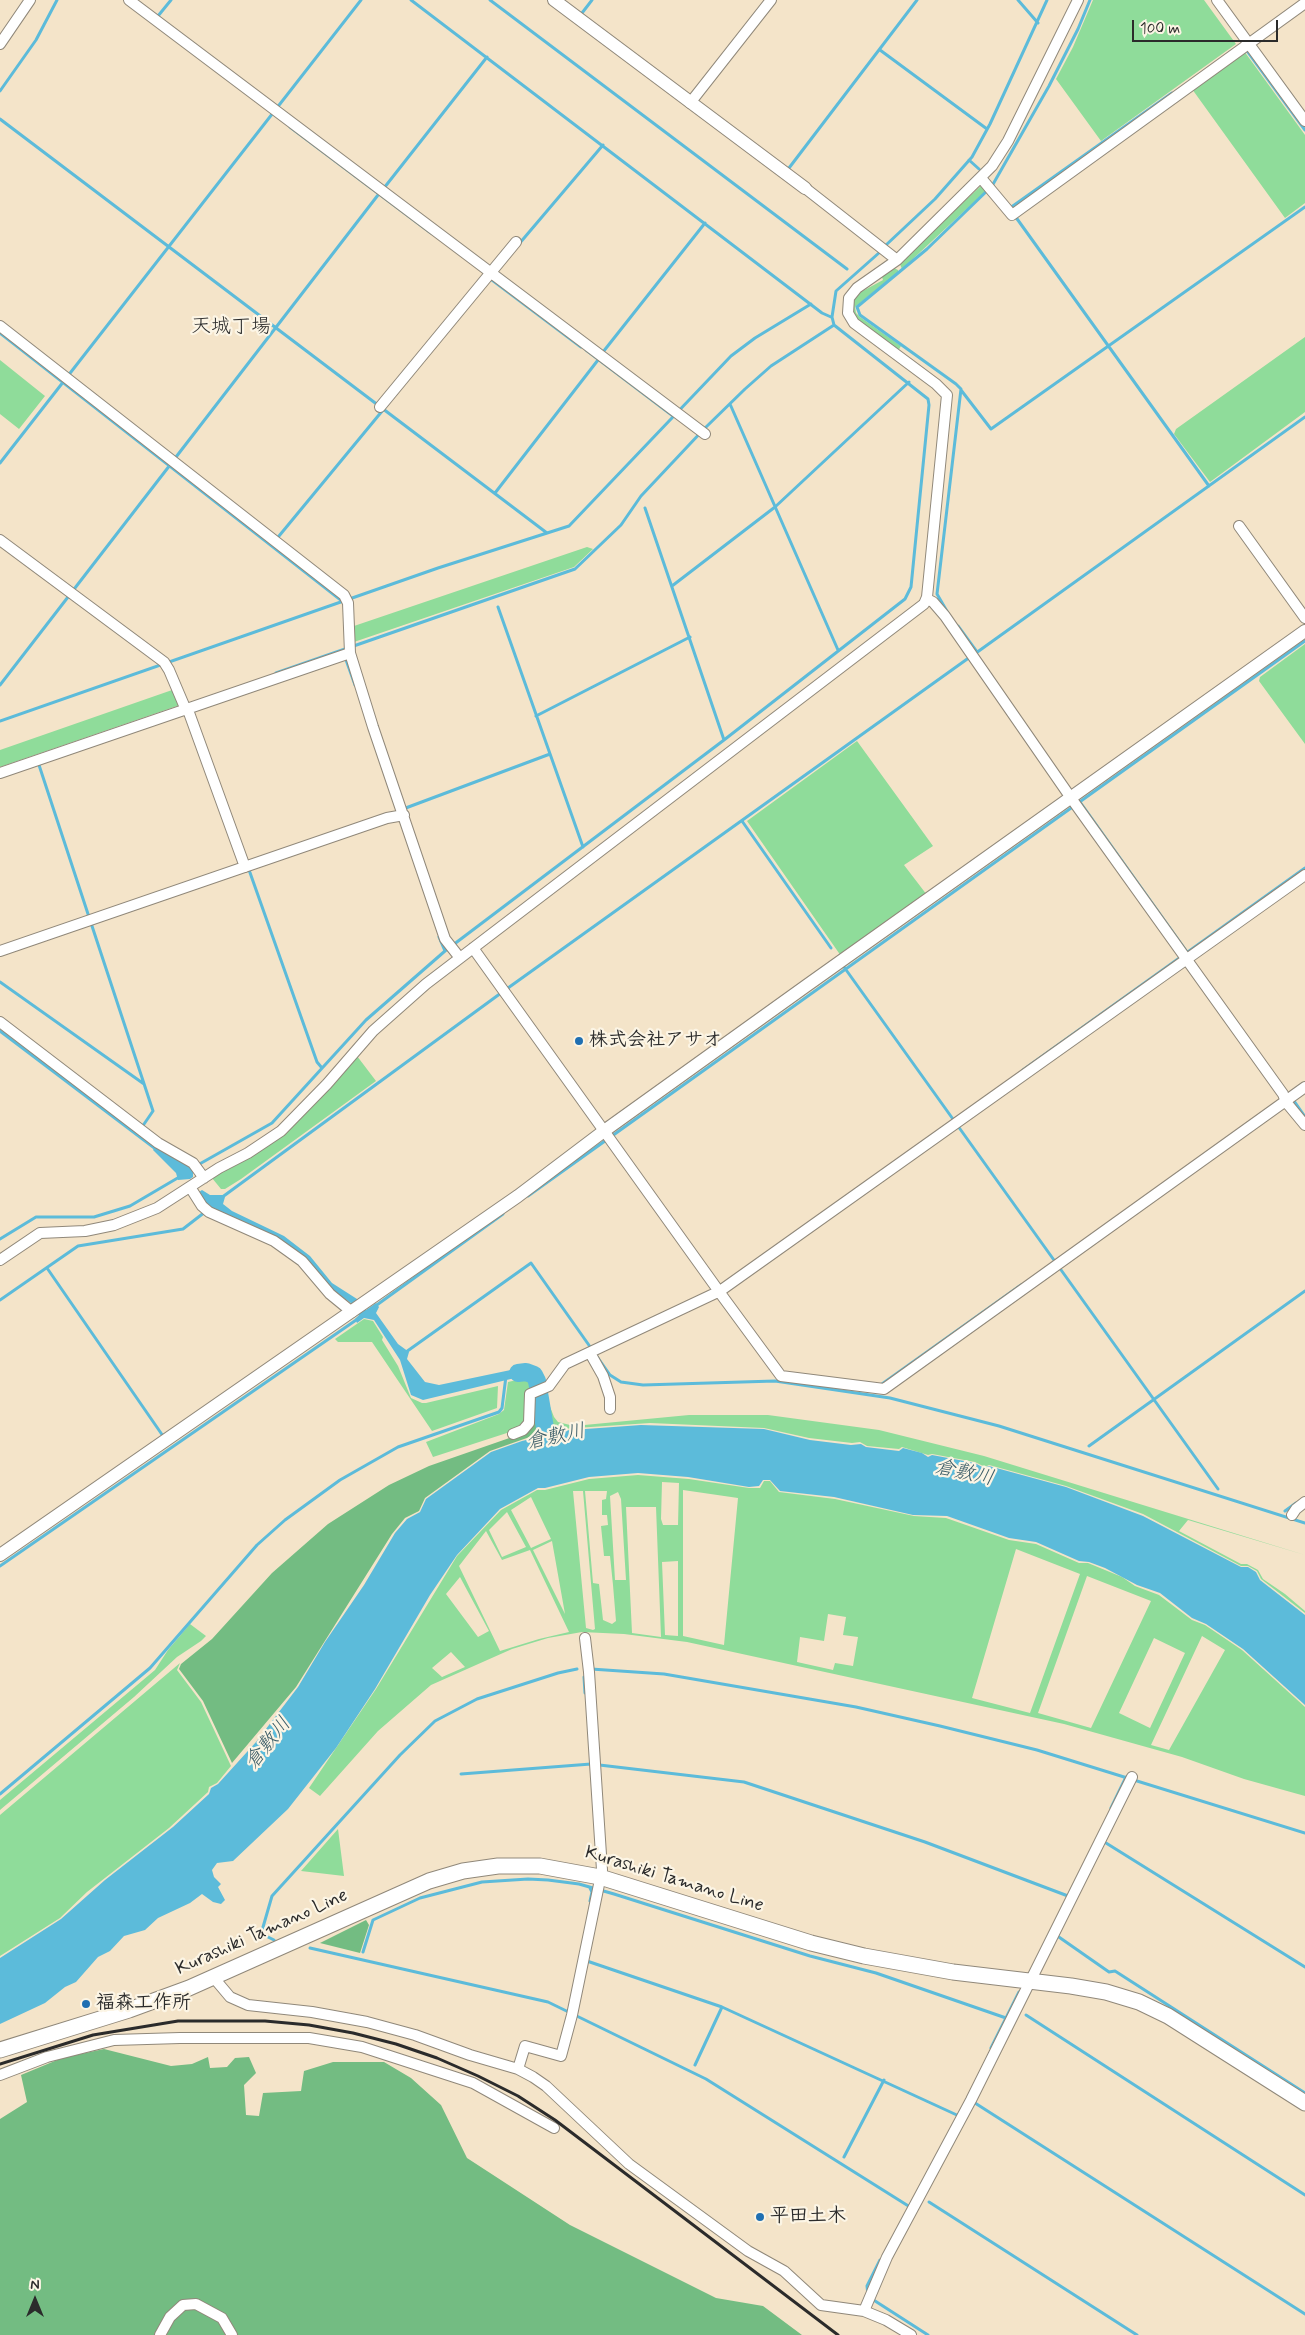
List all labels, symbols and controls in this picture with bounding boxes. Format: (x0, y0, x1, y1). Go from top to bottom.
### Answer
scale bar (1135, 10, 1281, 42)
text: 100 m (1140, 19, 1180, 39)
district label: 天城丁場 (191, 316, 271, 340)
place label: 株式会社アサオ (589, 1030, 722, 1052)
marker: 株式会社アサオ (573, 1035, 585, 1047)
water label: 倉敷川 (524, 1420, 588, 1456)
water label: 倉敷川 (932, 1456, 996, 1492)
water label: 倉敷川 (241, 1713, 297, 1775)
street label: Kurashiki Tamano Line (582, 1842, 766, 1918)
street label: Kurashiki Tamano Line (172, 1885, 352, 1981)
place label: 福森工作所 (96, 1993, 191, 2015)
marker: 福森工作所 (80, 1998, 92, 2010)
place label: 平田土木 (770, 2206, 846, 2228)
marker: 平田土木 (754, 2211, 766, 2223)
north arrow (10, 2275, 60, 2325)
text: N (30, 2276, 40, 2294)

